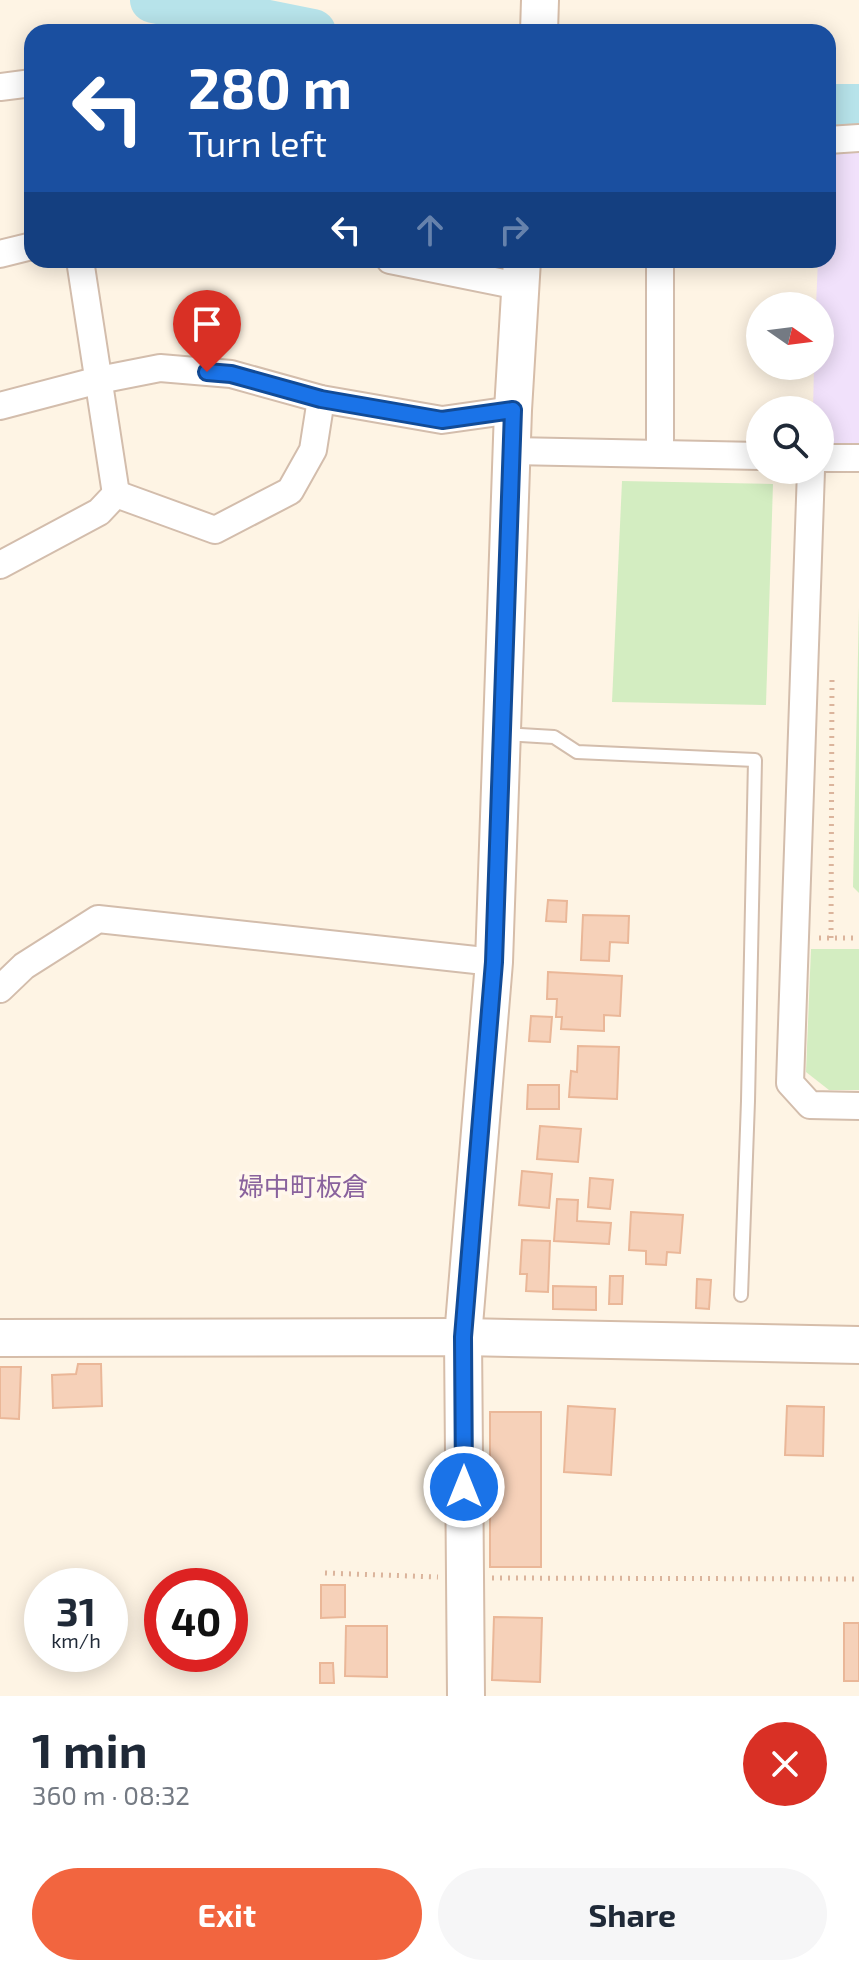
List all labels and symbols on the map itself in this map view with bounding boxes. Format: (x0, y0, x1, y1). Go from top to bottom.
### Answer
pin (173, 290, 241, 372)
north arrow (746, 292, 834, 380)
district label: 婦中町板倉 (238, 1170, 368, 1201)
position arrow (422, 1445, 506, 1529)
speed limit sign: 40 (144, 1568, 248, 1672)

